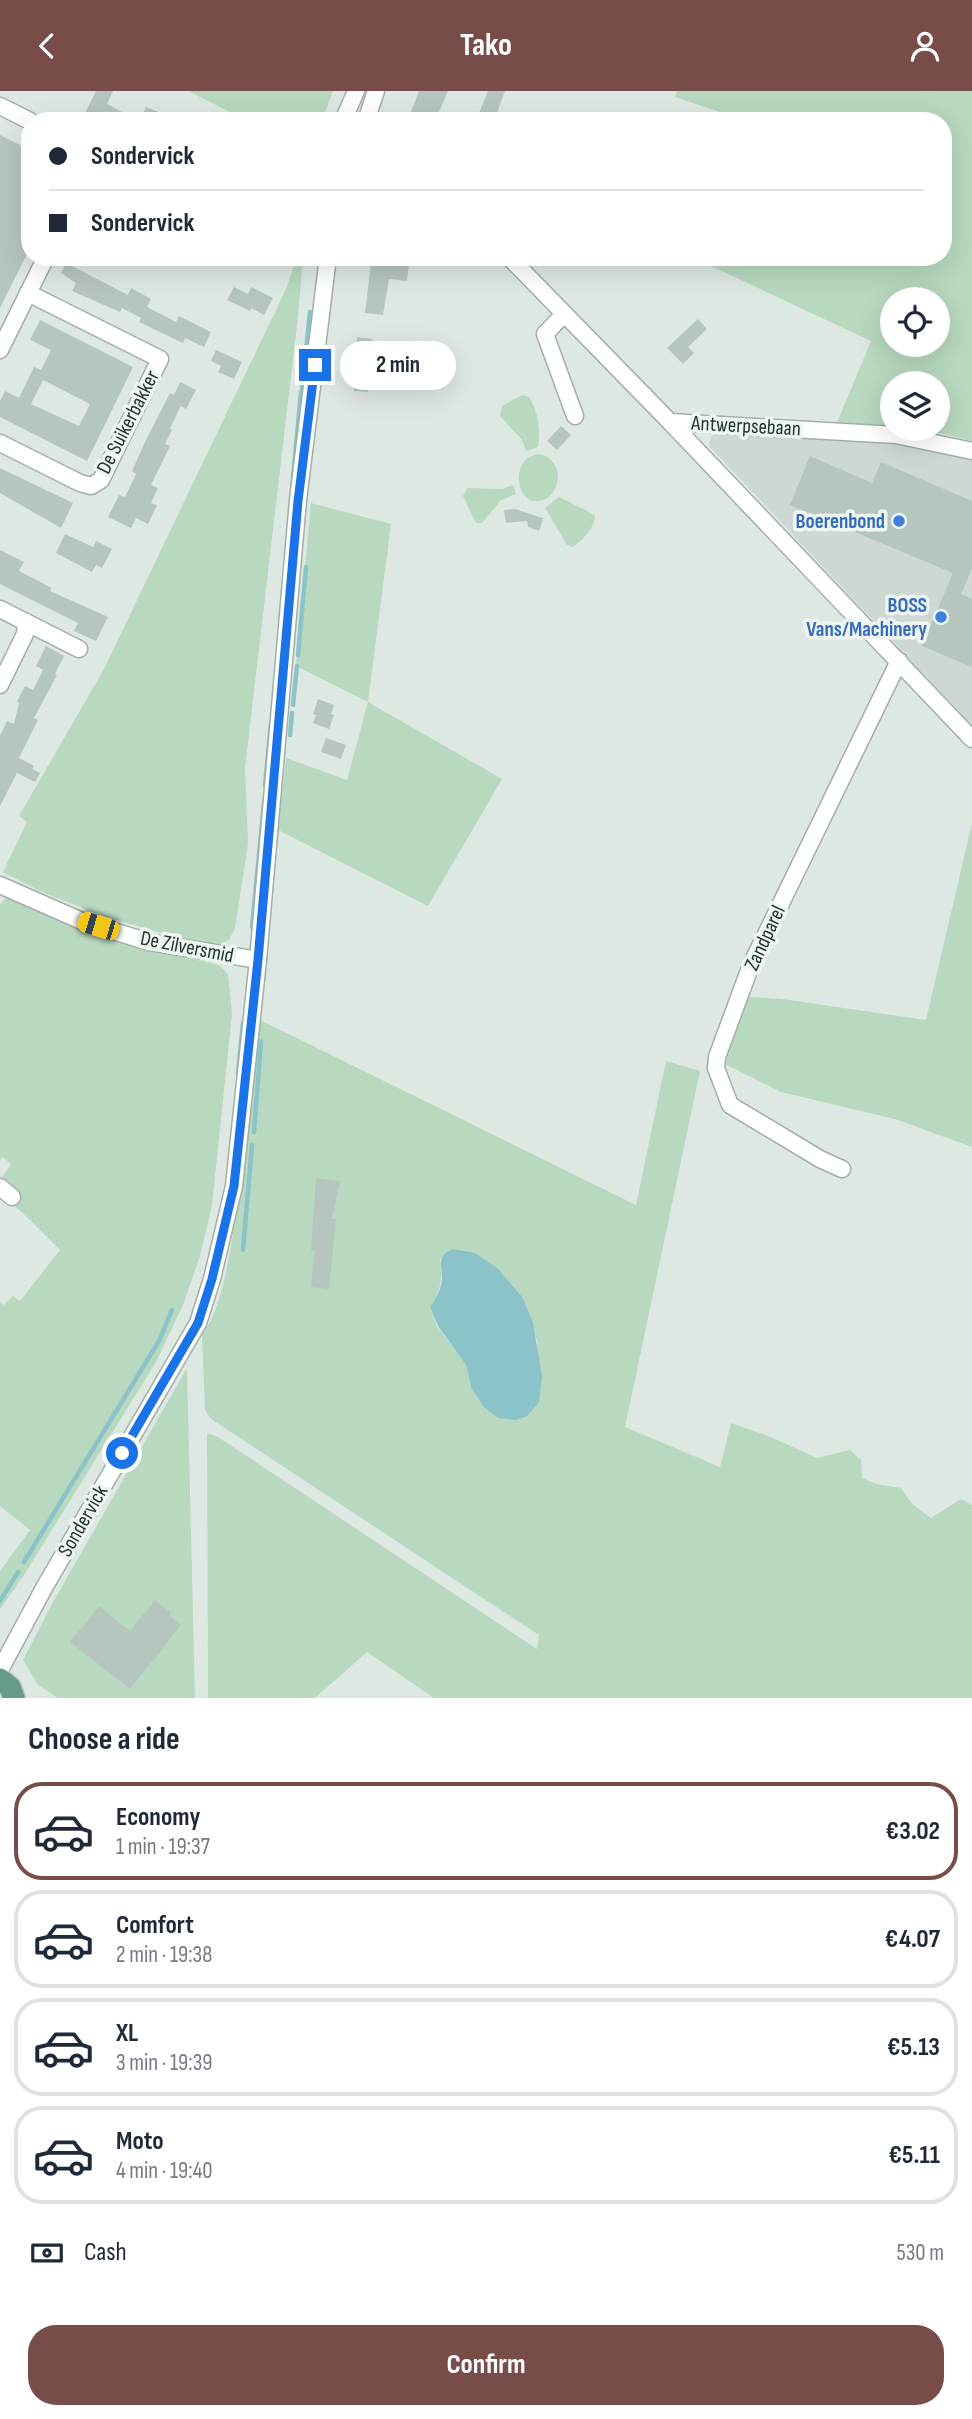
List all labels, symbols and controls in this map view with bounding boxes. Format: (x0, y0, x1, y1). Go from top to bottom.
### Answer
text: Tako (460, 26, 512, 65)
icon: back (28, 27, 66, 65)
icon: person (906, 27, 944, 65)
text: Sondervick (91, 141, 194, 172)
text: Sondervick (91, 208, 194, 239)
map controls (880, 287, 950, 441)
button: locate (880, 287, 950, 357)
callout: 2 min (340, 341, 455, 389)
route end (299, 349, 331, 381)
text: 2 min (376, 351, 420, 379)
street label: De Suikerbakker (91, 366, 165, 478)
button: layers (880, 371, 950, 441)
street label: Antwerpsebaan (690, 411, 801, 441)
place label: Boerenbond (796, 509, 885, 534)
marker: Boerenbond (891, 513, 907, 529)
place label: BOSS Vans/Machinery (806, 593, 927, 642)
marker: BOSS Vans/Machinery (933, 609, 949, 625)
street label: Zandparel (739, 901, 791, 975)
car (75, 910, 122, 942)
street label: De Zilversmid (138, 926, 236, 968)
route start (106, 1437, 138, 1469)
street label: Sondervick (53, 1481, 113, 1561)
text: Choose a ride (28, 1720, 180, 1759)
icon: car (32, 1800, 95, 1863)
text: Economy (116, 1802, 200, 1833)
text: €3.02 (886, 1816, 940, 1847)
text: 1 min · 19:37 (116, 1833, 210, 1861)
icon: car (32, 1908, 95, 1971)
text: Comfort (116, 1910, 194, 1941)
text: €4.07 (885, 1924, 940, 1955)
text: 2 min · 19:38 (116, 1941, 212, 1969)
icon: car (32, 2016, 95, 2079)
text: XL (116, 2018, 138, 2049)
text: €5.13 (887, 2032, 940, 2063)
text: 3 min · 19:39 (116, 2049, 213, 2077)
icon: car (32, 2124, 95, 2187)
text: Moto (116, 2126, 164, 2157)
text: €5.11 (889, 2140, 940, 2171)
text: 4 min · 19:40 (116, 2157, 213, 2185)
icon: cash (28, 2234, 66, 2272)
text: Cash (84, 2237, 127, 2268)
text: 530 m (896, 2239, 944, 2267)
button: Confirm (28, 2325, 944, 2405)

